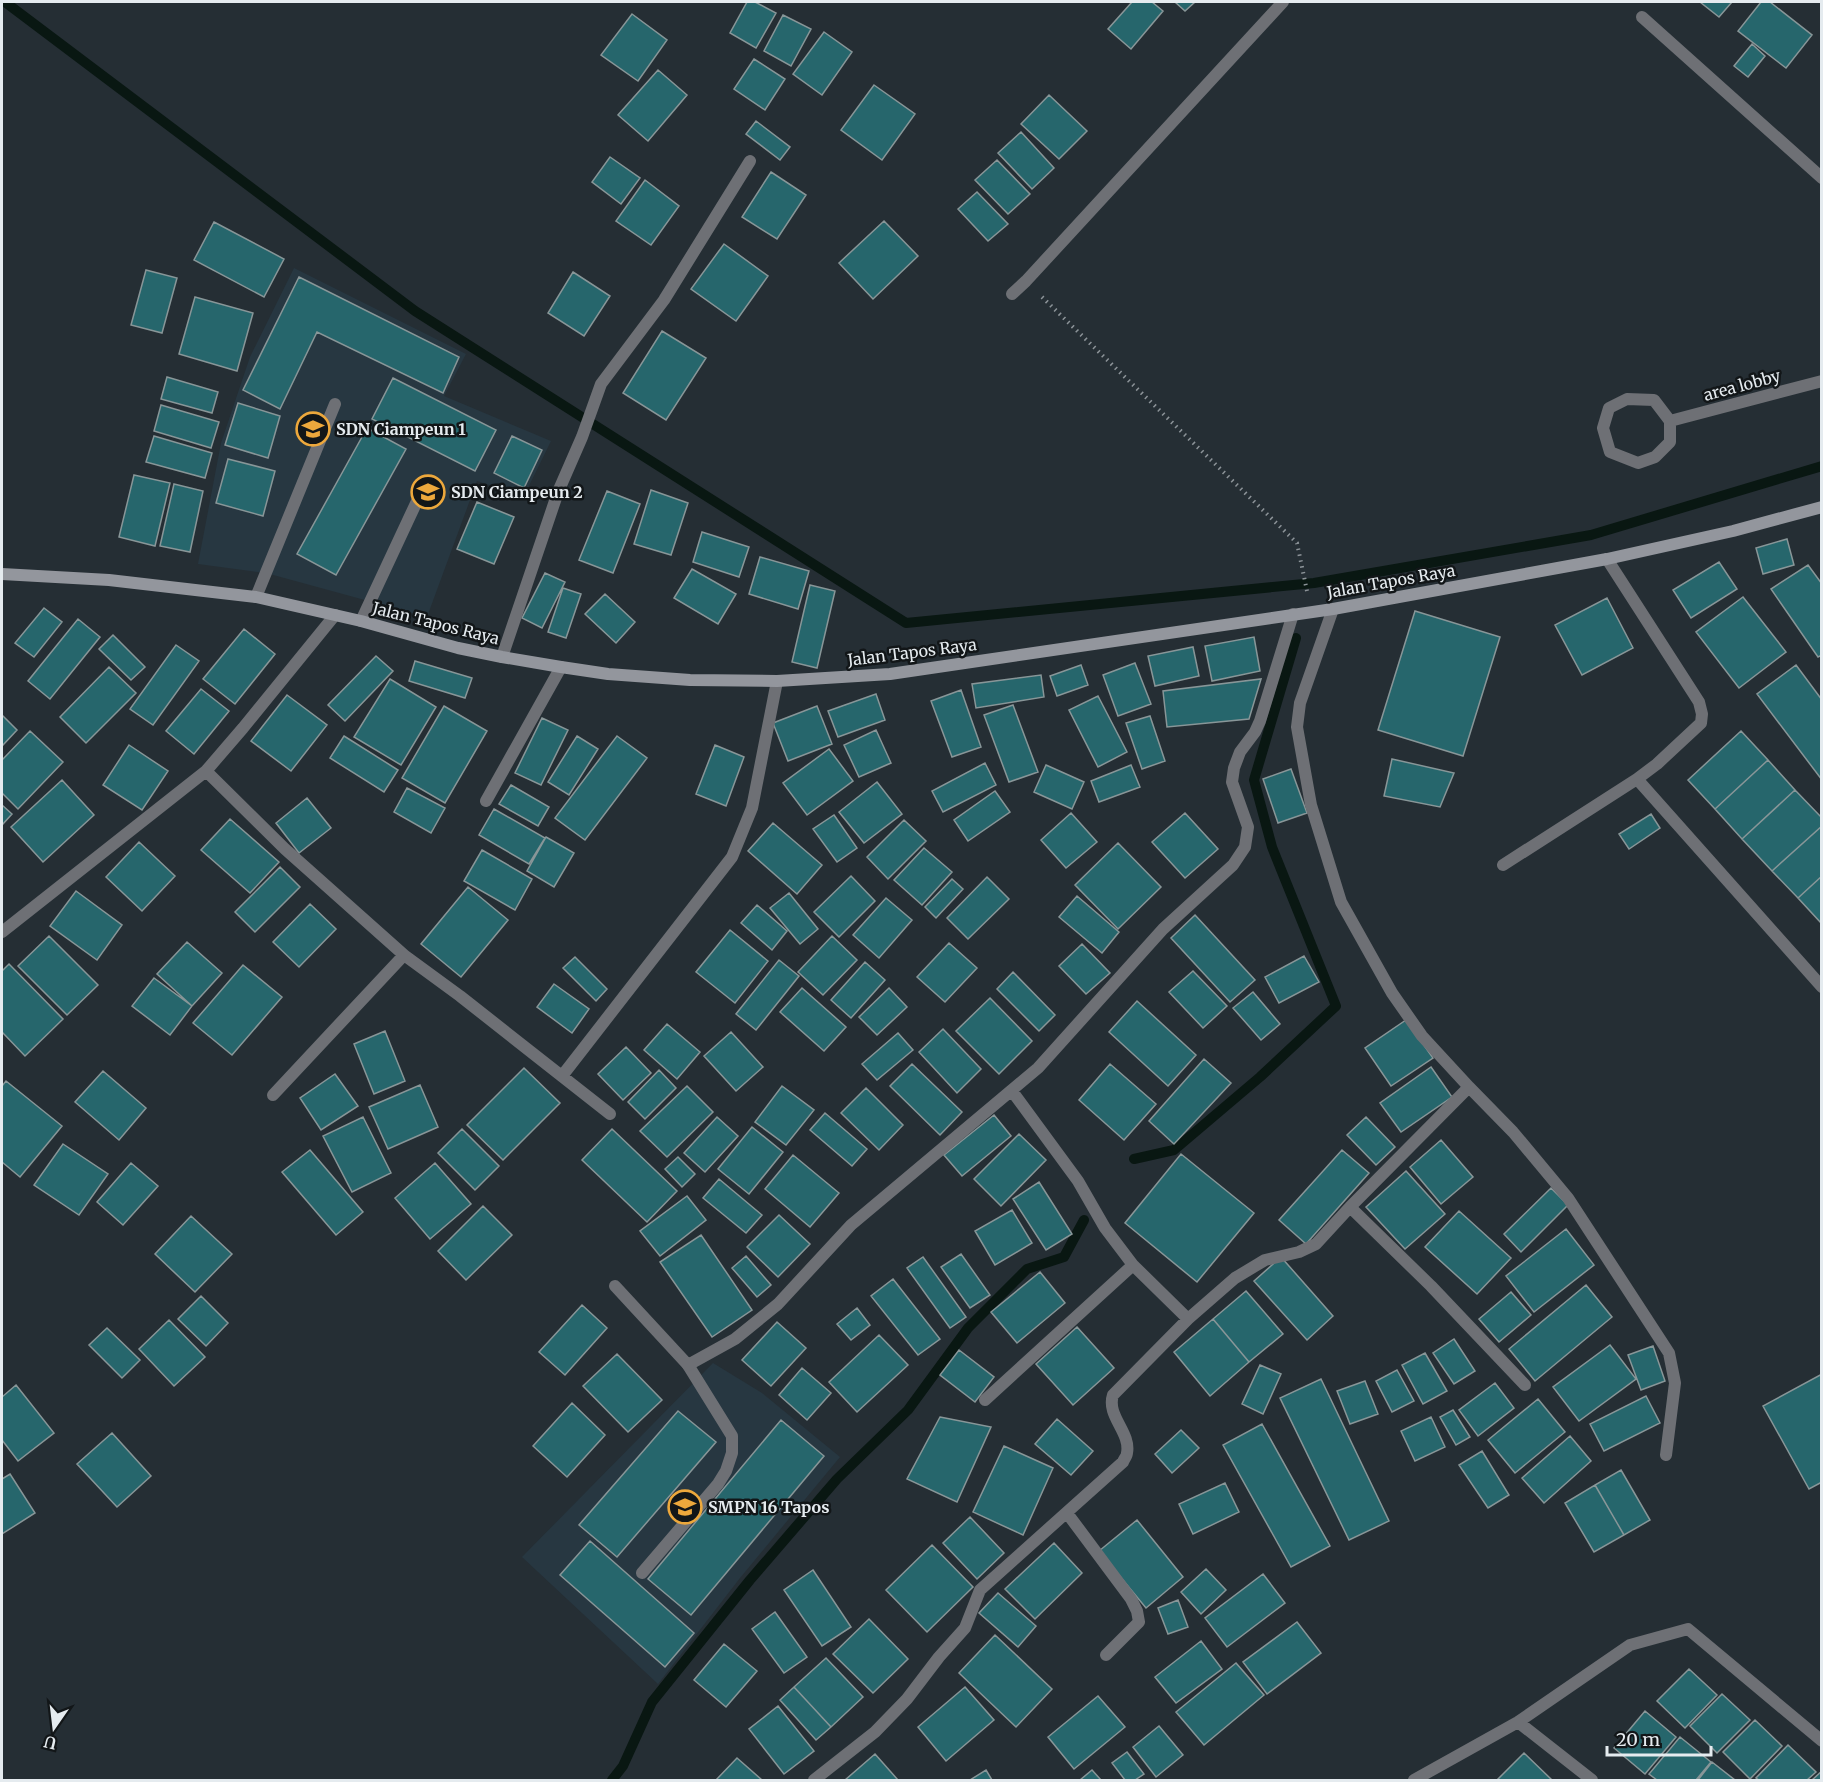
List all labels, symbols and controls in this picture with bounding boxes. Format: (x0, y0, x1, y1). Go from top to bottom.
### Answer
street label: area lobby (1701, 365, 1783, 405)
school or university icon: SDN Ciampeun 1 (295, 411, 331, 447)
place label: SDN Ciampeun 1 (336, 419, 466, 439)
school or university icon: SDN Ciampeun 2 (410, 474, 446, 510)
place label: SDN Ciampeun 2 (451, 482, 583, 502)
street label: Jalan Tapos Raya (1324, 560, 1457, 602)
street label: Jalan Tapos Raya (370, 597, 502, 649)
street label: Jalan Tapos Raya (845, 634, 978, 670)
school or university icon: SMPN 16 Tapos (667, 1489, 703, 1525)
place label: SMPN 16 Tapos (708, 1497, 829, 1517)
north arrow (24, 1698, 84, 1758)
scale bar (1607, 1719, 1710, 1757)
text: 20 m (1616, 1728, 1660, 1751)
text: U (42, 1731, 59, 1754)

